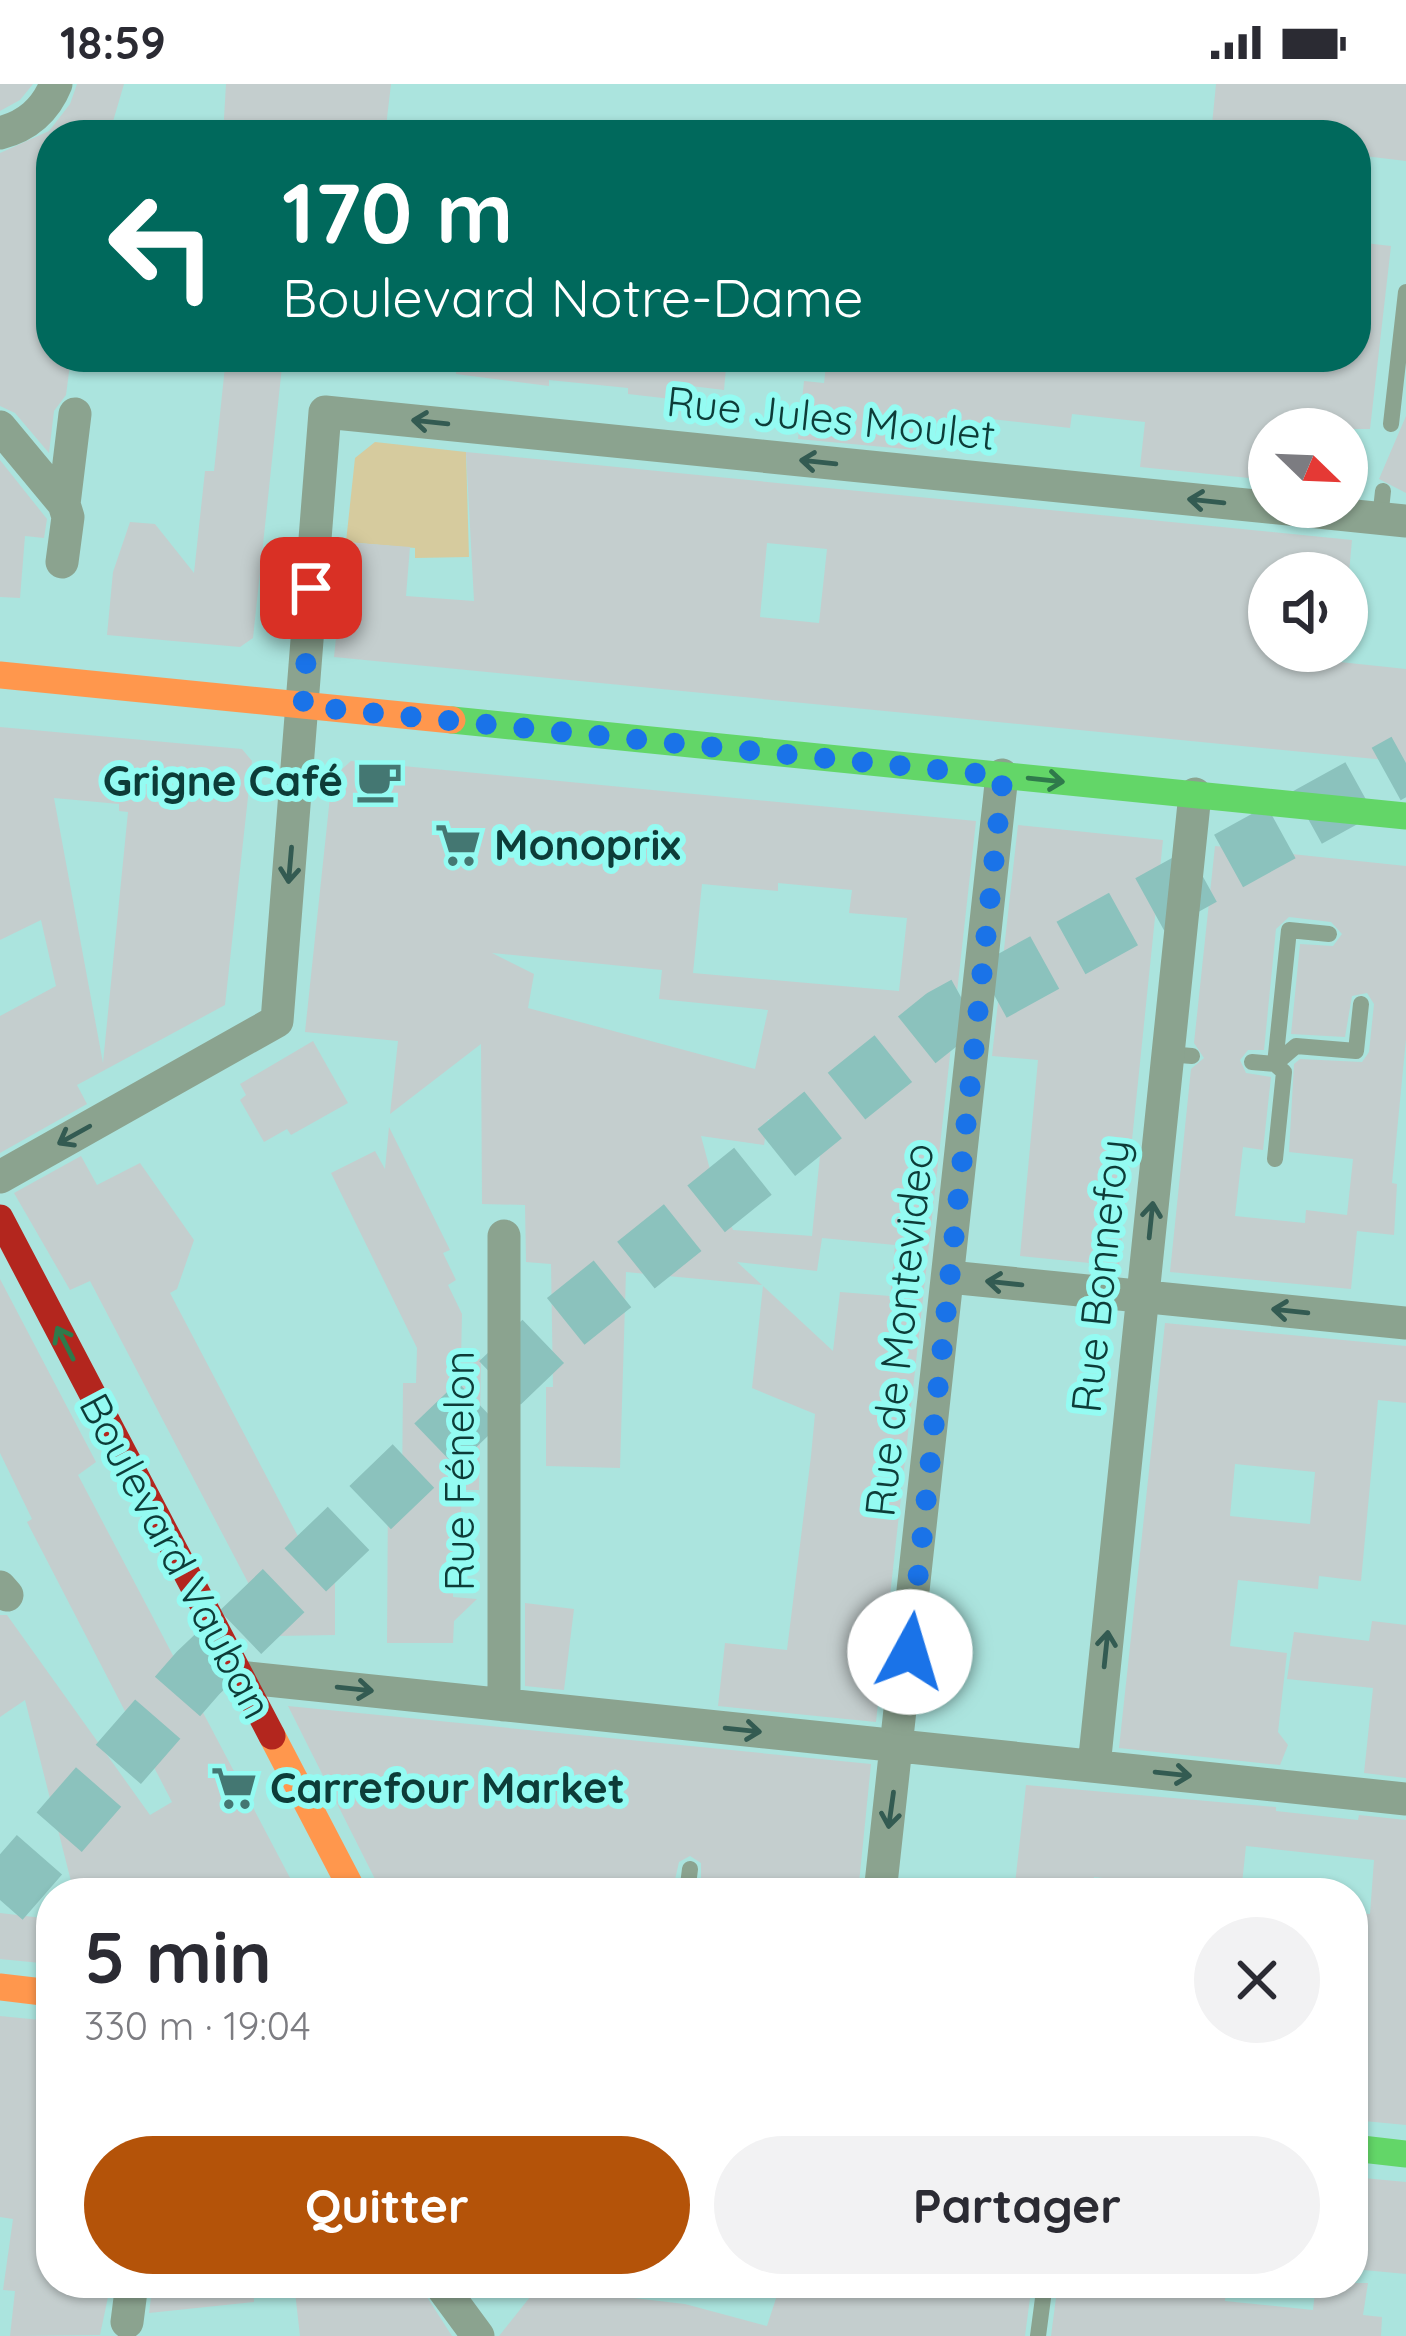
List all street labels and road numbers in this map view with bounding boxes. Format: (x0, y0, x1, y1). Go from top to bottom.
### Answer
street label: Rue Jules Moulet (664, 374, 998, 461)
street label: Rue Bonnefoy (1059, 1137, 1140, 1415)
street label: Rue de Montevideo (853, 1141, 944, 1519)
street label: Rue Fénelon (432, 1351, 485, 1591)
street label: Boulevard Vauban (68, 1384, 284, 1727)

